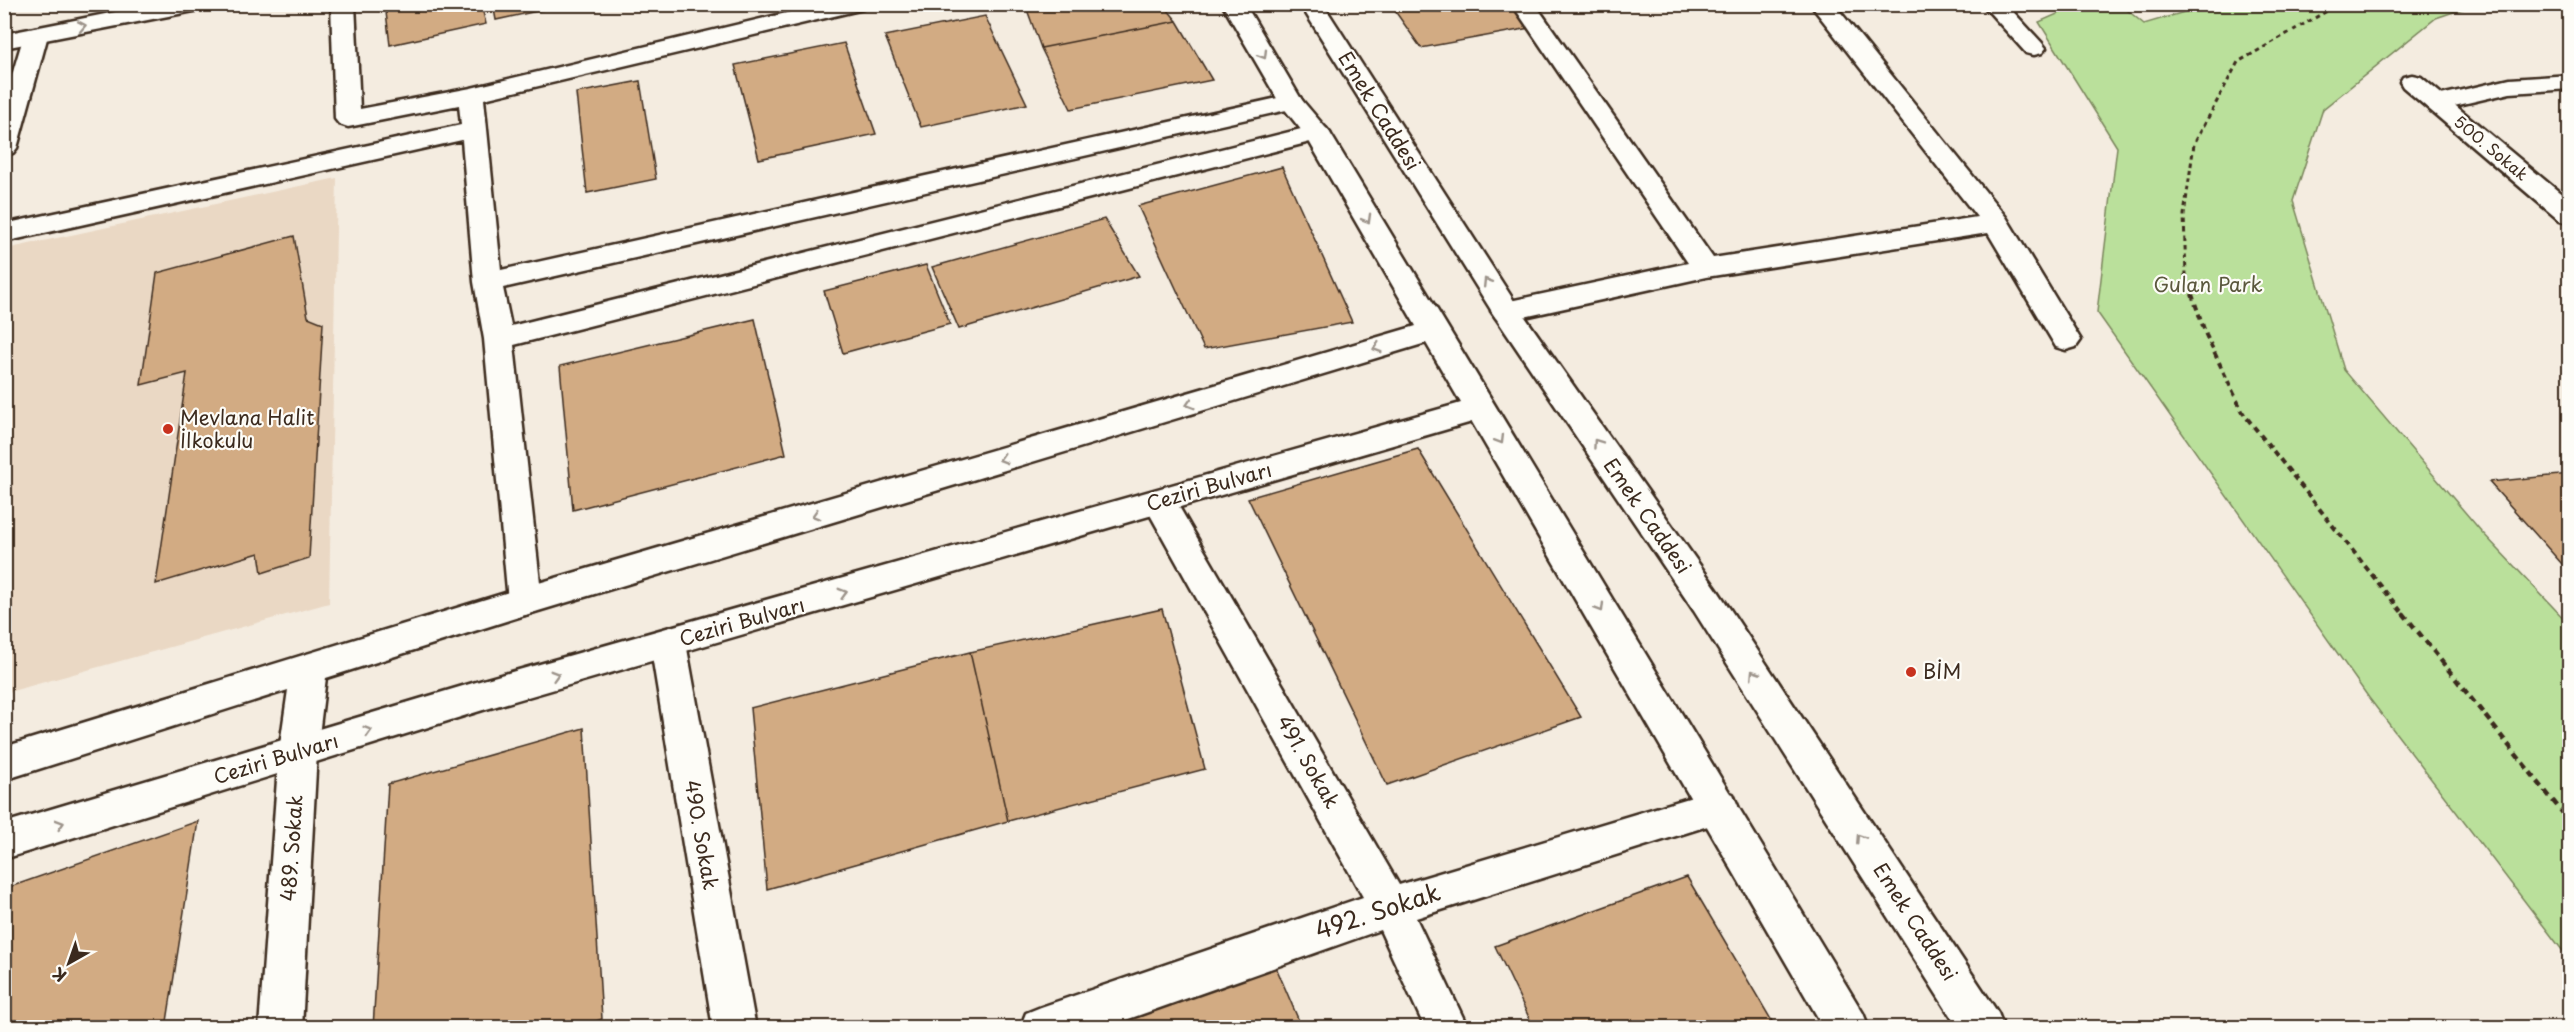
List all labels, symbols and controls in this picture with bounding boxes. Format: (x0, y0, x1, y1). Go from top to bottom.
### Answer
one-way arrow (77, 20, 87, 33)
street label: Emek Caddesi (1331, 45, 1428, 176)
one-way arrow (1256, 49, 1268, 59)
street label: 500. Sokak (2449, 109, 2534, 185)
one-way arrow (1360, 213, 1372, 223)
park label: Gulan Park (2153, 269, 2263, 299)
one-way arrow (1483, 278, 1495, 288)
one-way arrow (1372, 341, 1383, 353)
one-way arrow (1185, 397, 1196, 409)
place label: Mevlana Halit İlkokulu (180, 402, 314, 455)
marker: Mevlana Halit İlkokulu (161, 422, 175, 436)
one-way arrow (1493, 434, 1505, 444)
one-way arrow (1593, 439, 1604, 450)
street label: Emek Caddesi (1597, 451, 1699, 579)
one-way arrow (998, 452, 1009, 464)
street label: Ceziri Bulvarı (1143, 454, 1275, 518)
one-way arrow (811, 508, 822, 520)
one-way arrow (837, 588, 848, 600)
street label: Ceziri Bulvarı (676, 589, 808, 653)
one-way arrow (1593, 602, 1605, 612)
place label: BİM (1923, 656, 1961, 686)
marker: BİM (1904, 665, 1918, 679)
one-way arrow (549, 670, 559, 682)
one-way arrow (1749, 670, 1761, 680)
street label: 491. Sokak (1270, 709, 1348, 814)
street label: Ceziri Bulvarı (210, 725, 342, 791)
one-way arrow (362, 726, 373, 738)
street label: 490. Sokak (678, 778, 726, 892)
street label: 489. Sokak (272, 794, 310, 902)
one-way arrow (55, 819, 65, 831)
one-way arrow (1856, 833, 1867, 844)
street label: Emek Caddesi (1866, 857, 1965, 986)
street label: 492. Sokak (1310, 873, 1445, 947)
north arrow (39, 933, 99, 993)
text: K (46, 962, 71, 988)

